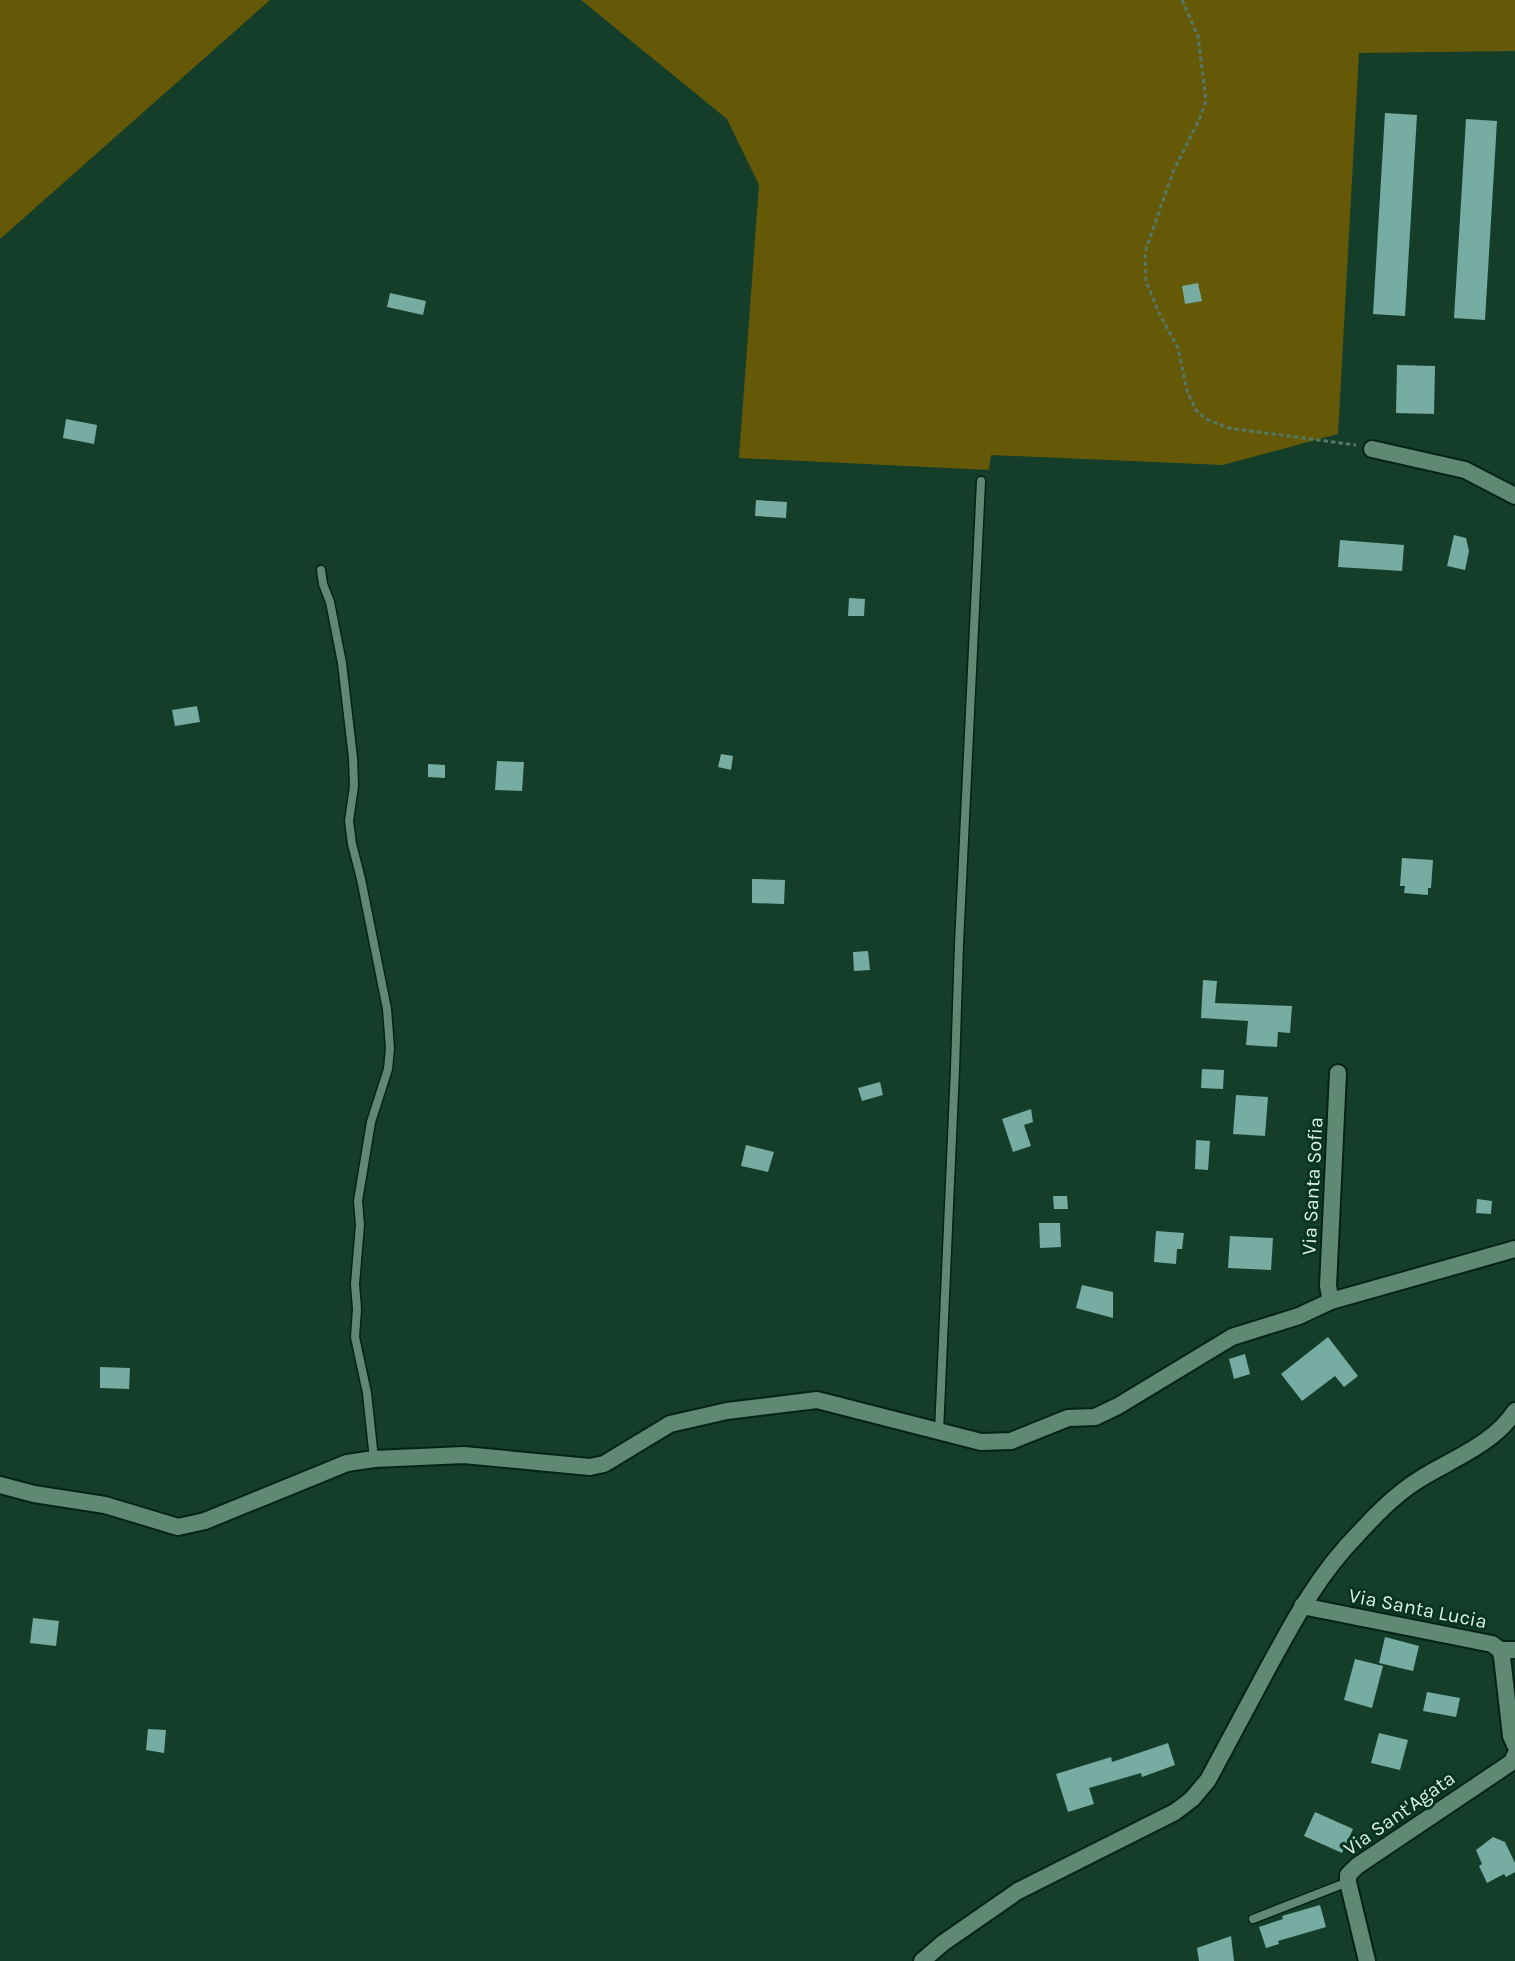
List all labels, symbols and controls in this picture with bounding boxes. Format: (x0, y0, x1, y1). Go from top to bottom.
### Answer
street label: Via Santa Sofia (1297, 1116, 1328, 1256)
street label: Via Santa Lucia (1347, 1584, 1489, 1633)
street label: Via Sant'Agata (1339, 1767, 1459, 1860)

